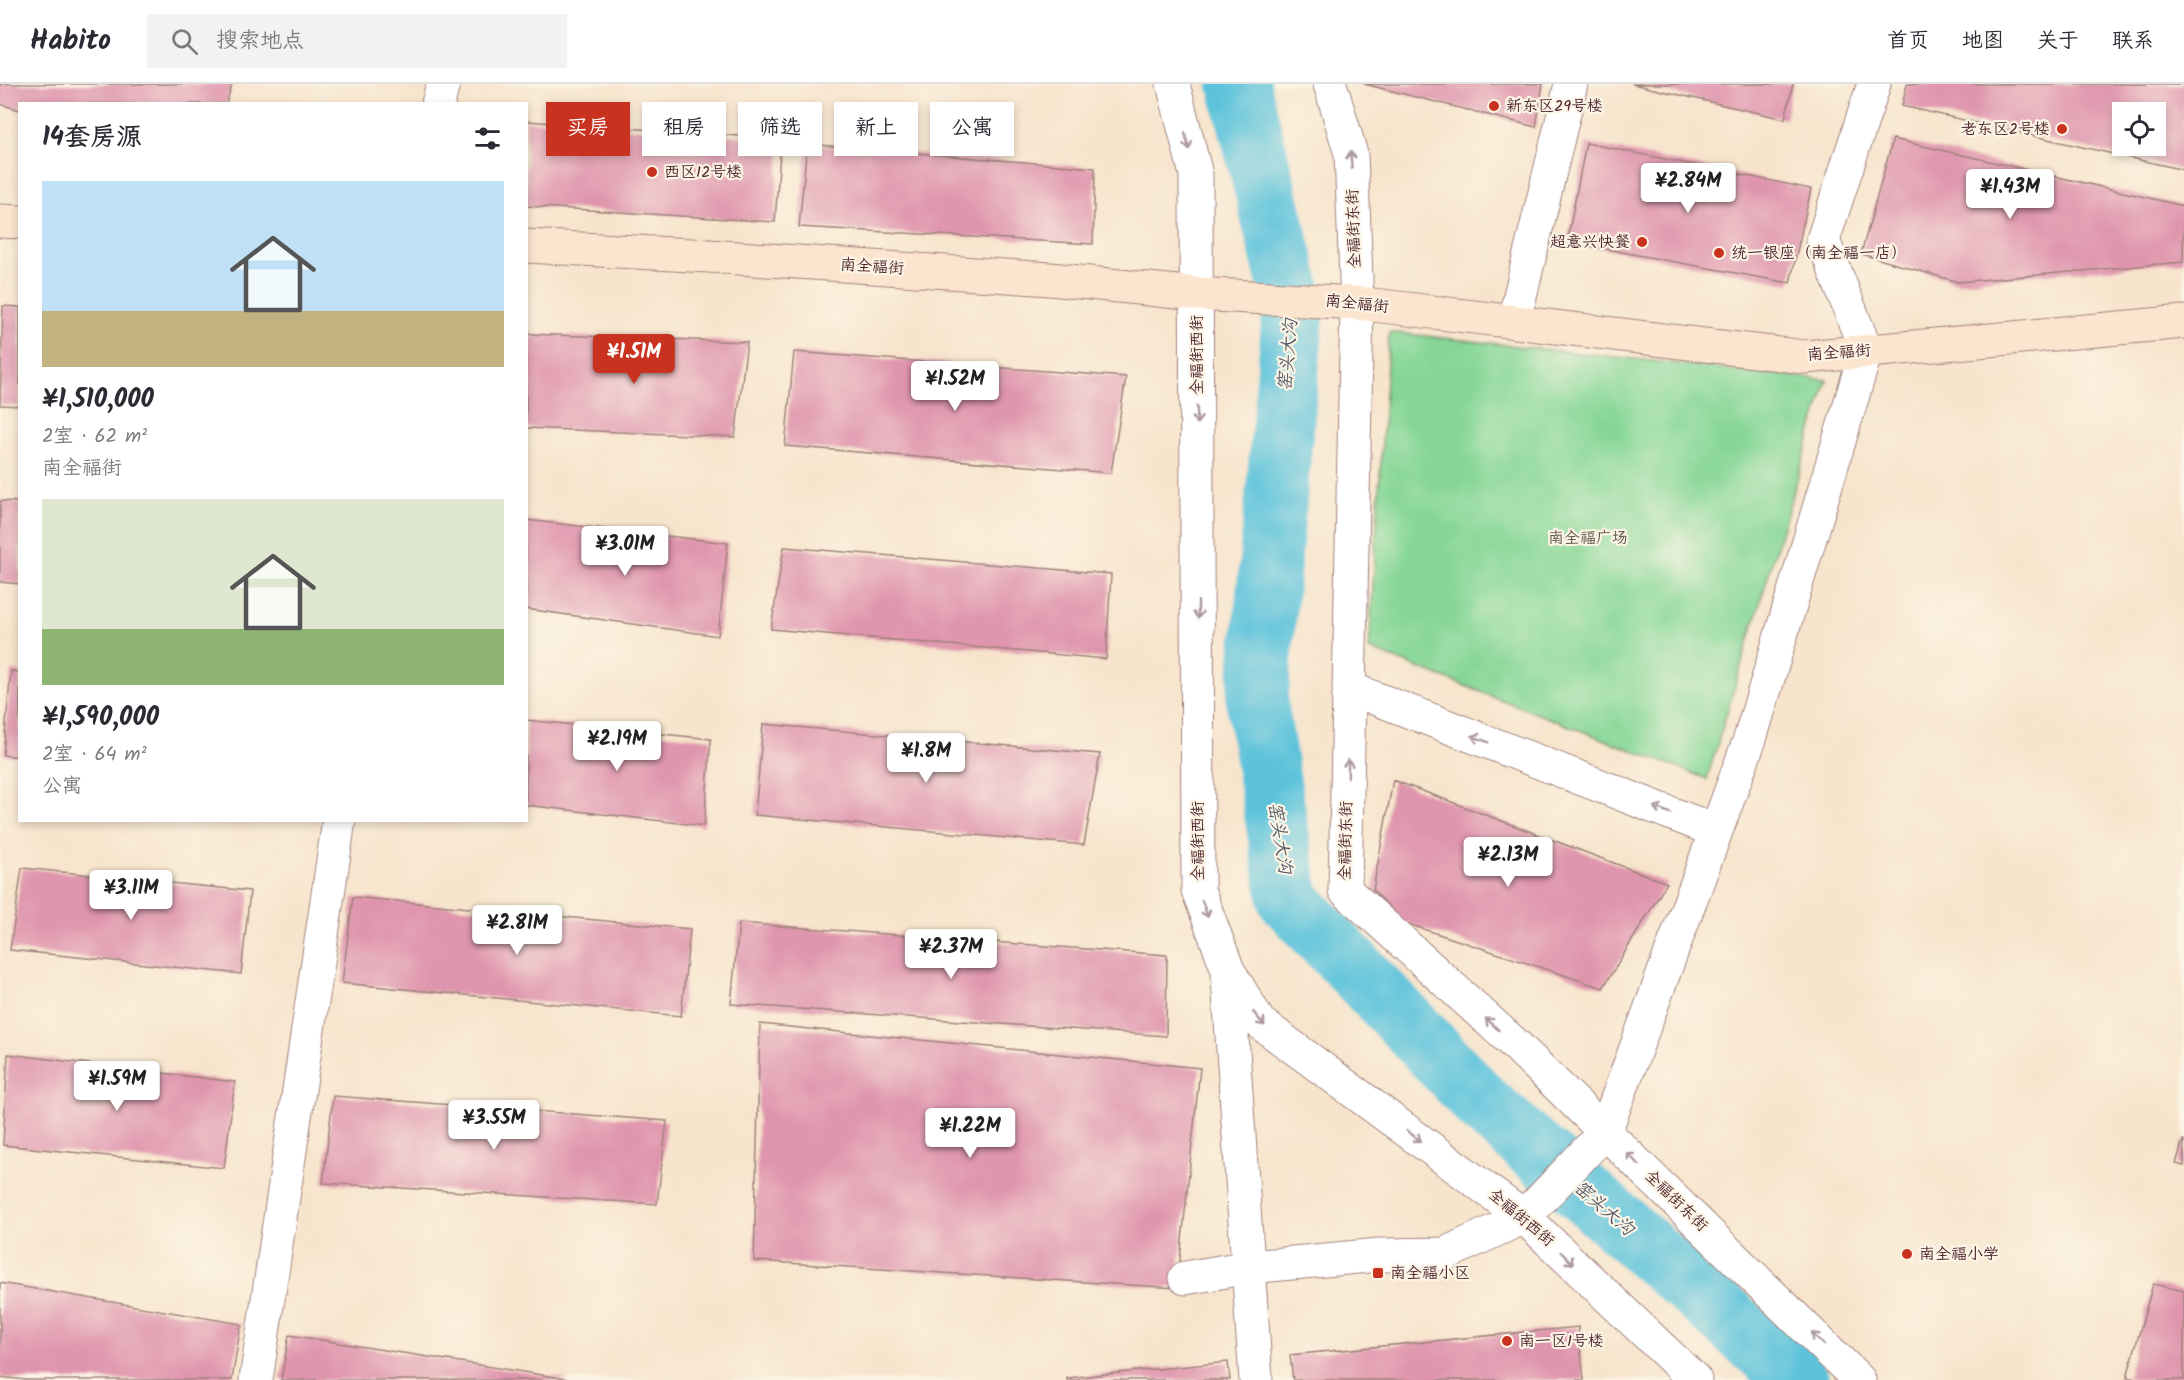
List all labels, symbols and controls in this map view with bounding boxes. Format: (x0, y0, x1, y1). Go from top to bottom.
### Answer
search box (147, 14, 567, 68)
text: Habito (30, 19, 111, 64)
text: 搜索地点 (216, 24, 304, 59)
icon: search (168, 25, 201, 58)
text: 首页 (1887, 25, 1929, 58)
text: 地图 (1962, 25, 2004, 58)
text: 关于 (2037, 25, 2079, 58)
text: 联系 (2112, 25, 2154, 58)
place label: 新东区29号楼 (1506, 94, 1603, 119)
marker: 新东区29号楼 (1487, 99, 1501, 113)
chip: 买房 (546, 102, 630, 156)
chip: 租房 (642, 102, 726, 156)
chip: 筛选 (738, 102, 822, 156)
chip: 新上 (834, 102, 918, 156)
chip: 公寓 (930, 102, 1014, 156)
map controls (2112, 102, 2166, 156)
button: locate (2112, 102, 2166, 156)
text: 14套房源 (42, 117, 142, 159)
place label: 老东区2号楼 (1961, 117, 2050, 142)
icon: filters (471, 122, 504, 155)
marker: 老东区2号楼 (2055, 122, 2069, 136)
one-way arrow (1182, 131, 1194, 150)
one-way arrow (1345, 151, 1356, 171)
place label: 西区12号楼 (664, 160, 742, 185)
pin: ¥2.84M (1639, 163, 1737, 214)
marker: 西区12号楼 (645, 165, 659, 179)
text: ¥2.84M (1655, 166, 1721, 198)
pin: ¥1.43M (1961, 169, 2059, 220)
text: ¥1.43M (1980, 172, 2040, 204)
street label: 全福街东街 (1340, 189, 1368, 269)
icon: home (219, 220, 327, 328)
place label: 超意兴快餐 (1550, 230, 1630, 255)
marker: 超意兴快餐 (1635, 235, 1649, 249)
place label: 统一银座（南全福一店） (1731, 241, 1907, 266)
marker: 统一银座（南全福一店） (1712, 246, 1726, 260)
street label: 南全福街 (839, 252, 905, 282)
street label: 南全福街 (1324, 288, 1390, 320)
street label: 全福街西街 (1185, 315, 1210, 395)
water label: 窑头大沟 (1271, 316, 1307, 392)
pin: ¥1.51M (585, 334, 683, 385)
text: ¥1.51M (607, 337, 661, 369)
street label: 南全福街 (1806, 338, 1872, 368)
pin: ¥1.52M (906, 361, 1004, 412)
text: ¥1.52M (925, 364, 985, 396)
text: ¥1,510,000 (42, 379, 154, 421)
one-way arrow (1191, 405, 1203, 425)
text: 2室 · 62 m² (42, 421, 147, 453)
text: 南全福街 (42, 453, 122, 485)
pin: ¥3.01M (576, 526, 674, 577)
park label: 南全福广场 (1548, 526, 1628, 551)
text: ¥3.01M (595, 529, 655, 561)
icon: home (219, 538, 327, 646)
one-way arrow (1192, 600, 1204, 620)
text: ¥1,590,000 (42, 697, 159, 739)
pin: ¥2.19M (568, 721, 666, 772)
text: ¥2.19M (587, 724, 647, 756)
pin: ¥1.8M (884, 733, 968, 784)
one-way arrow (1471, 733, 1490, 744)
text: ¥1.8M (901, 736, 951, 768)
text: 2室 · 64 m² (42, 739, 147, 771)
one-way arrow (1342, 759, 1354, 779)
text: 公寓 (42, 771, 82, 803)
water label: 窑头大沟 (1259, 800, 1299, 878)
street label: 全福街西街 (1186, 801, 1211, 881)
street label: 全福街东街 (1333, 801, 1359, 881)
one-way arrow (1653, 804, 1672, 815)
pin: ¥2.13M (1459, 837, 1557, 888)
text: ¥2.13M (1478, 840, 1538, 872)
pin: ¥3.11M (82, 870, 180, 921)
text: ¥3.11M (103, 873, 159, 905)
one-way arrow (1200, 899, 1211, 918)
pin: ¥2.81M (468, 905, 566, 956)
text: ¥2.81M (486, 908, 548, 940)
pin: ¥2.37M (902, 929, 1000, 980)
text: ¥2.37M (919, 932, 983, 964)
one-way arrow (1252, 1011, 1266, 1026)
one-way arrow (1485, 1017, 1500, 1031)
pin: ¥1.59M (68, 1061, 166, 1112)
text: ¥1.59M (88, 1064, 146, 1096)
pin: ¥3.55M (445, 1100, 543, 1151)
text: ¥3.55M (462, 1103, 526, 1135)
pin: ¥1.22M (921, 1108, 1019, 1159)
text: ¥1.22M (939, 1111, 1001, 1143)
one-way arrow (1406, 1130, 1422, 1143)
one-way arrow (1625, 1152, 1640, 1166)
street label: 全福街东街 (1639, 1164, 1713, 1238)
water label: 窑头大沟 (1566, 1174, 1641, 1245)
street label: 全福街西街 (1482, 1183, 1560, 1253)
place label: 南全福小学 (1919, 1242, 1999, 1267)
marker: 南全福小学 (1900, 1247, 1914, 1261)
one-way arrow (1559, 1250, 1574, 1265)
place label: 南全福小区 (1390, 1261, 1470, 1286)
marker: 南全福小区 (1371, 1266, 1385, 1280)
place label: 南一区1号楼 (1519, 1329, 1604, 1354)
one-way arrow (1810, 1332, 1825, 1346)
marker: 南一区1号楼 (1500, 1334, 1514, 1348)

